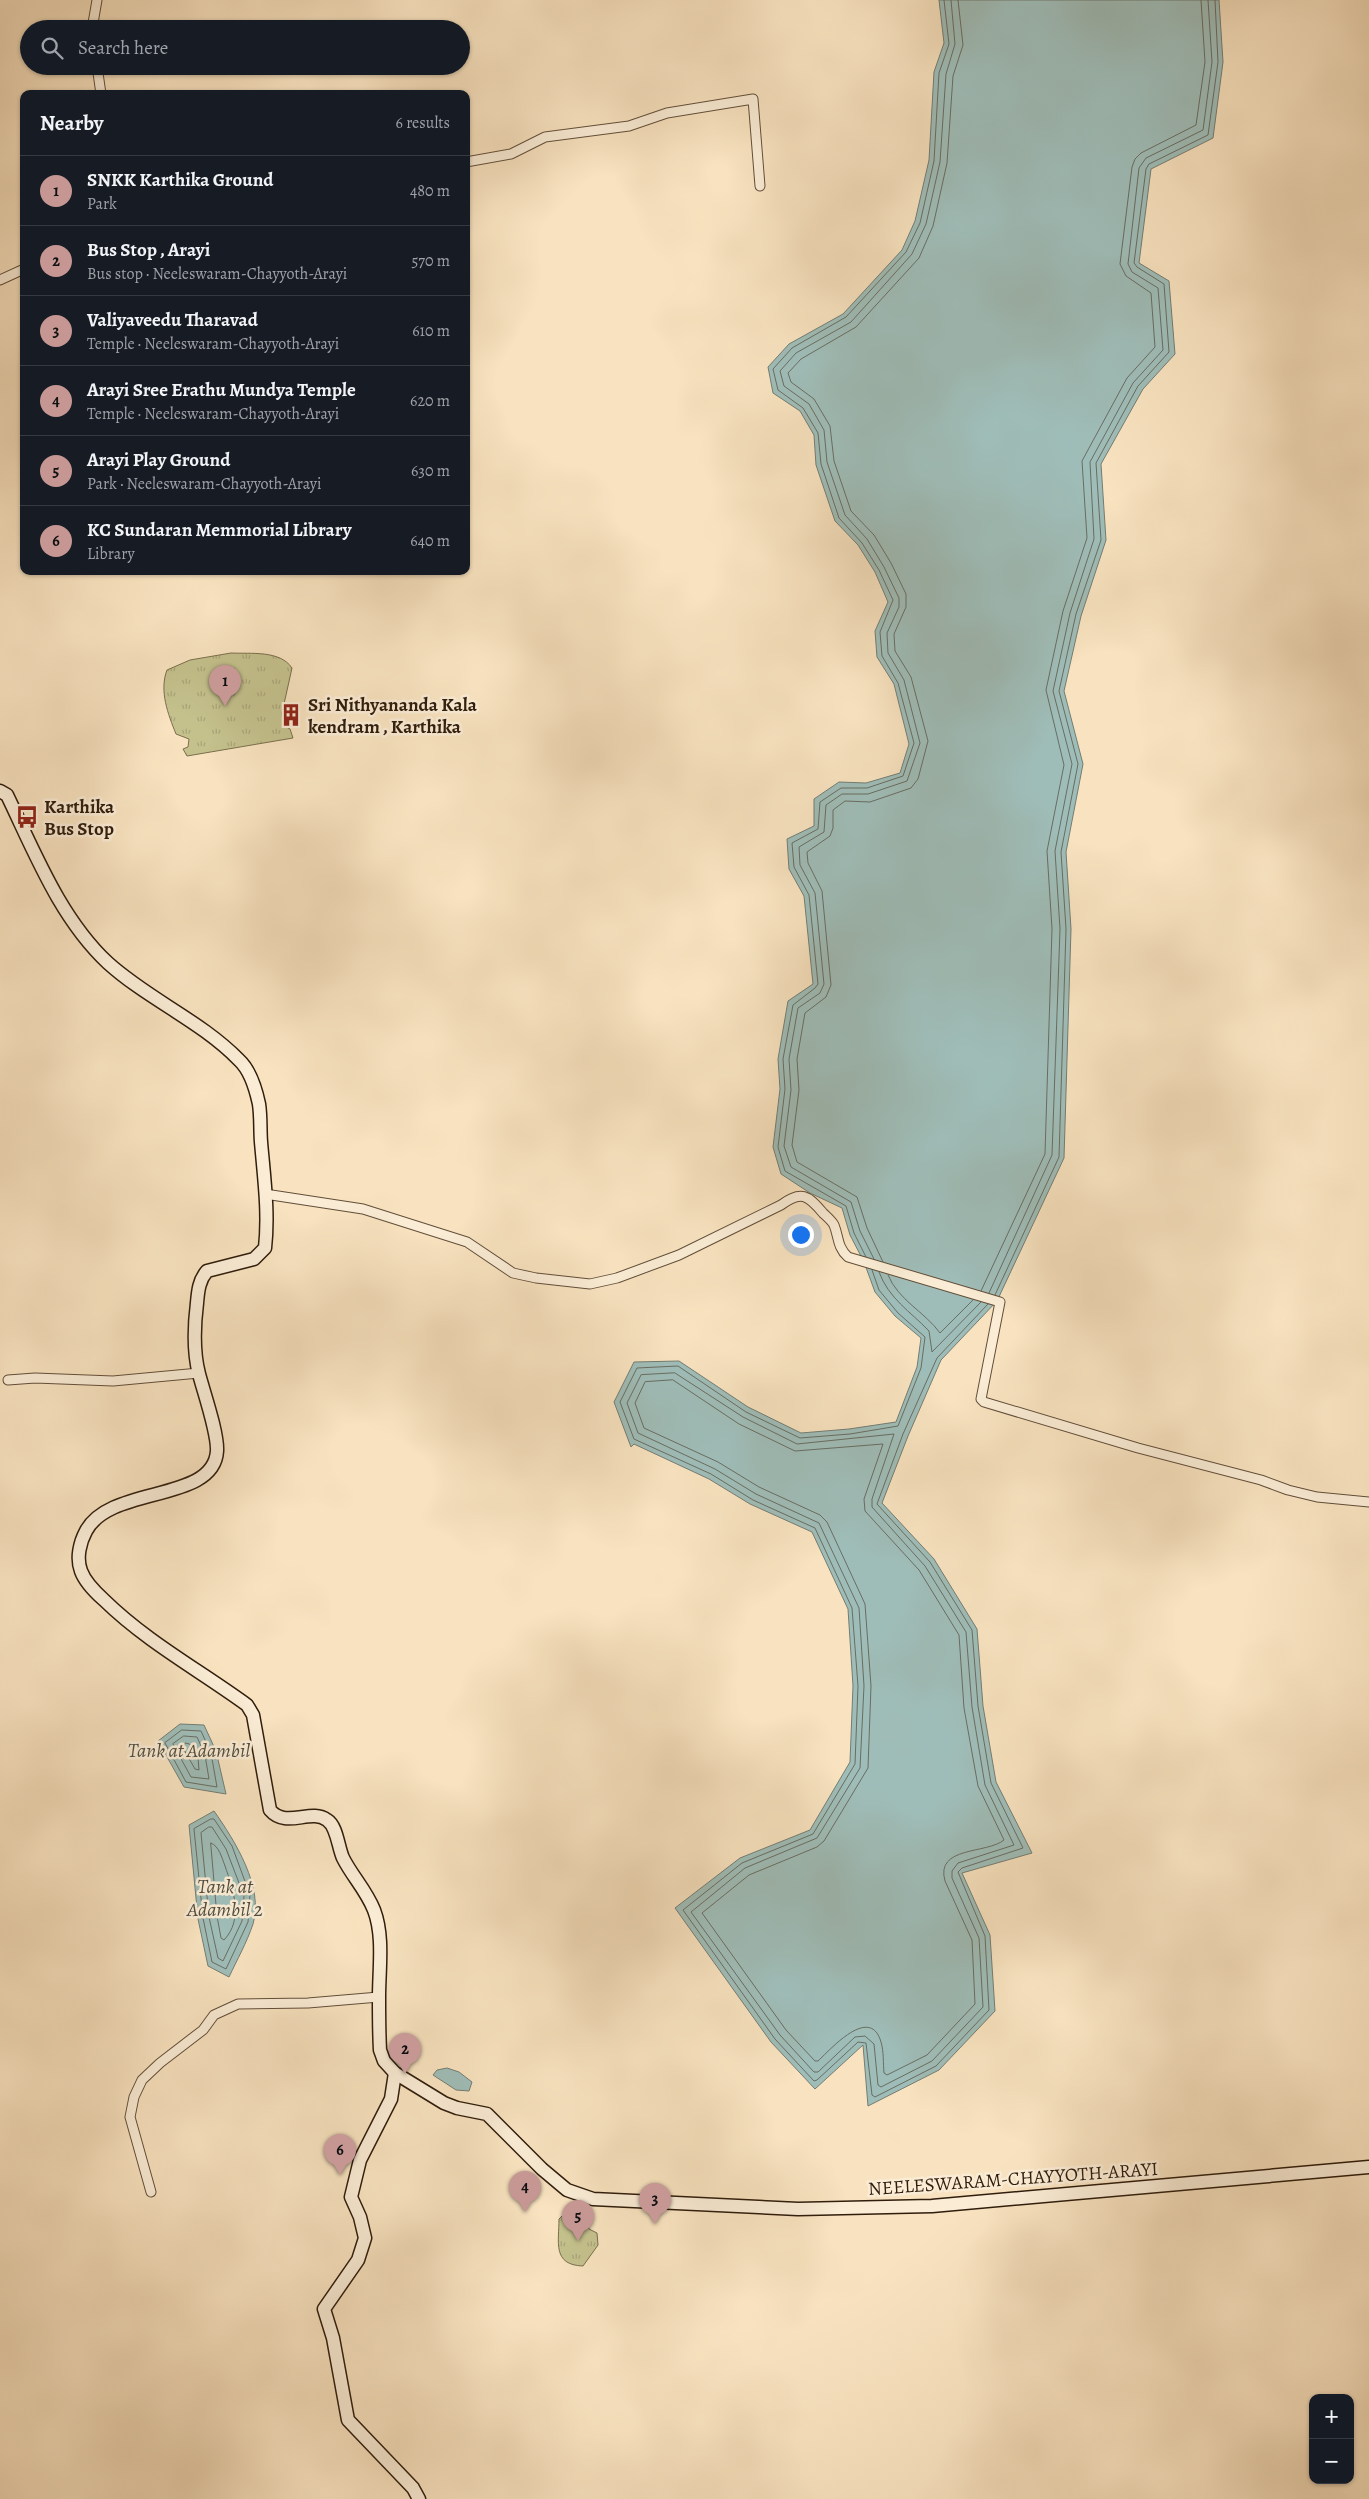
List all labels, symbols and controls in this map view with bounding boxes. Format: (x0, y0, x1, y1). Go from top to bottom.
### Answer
search box (20, 20, 470, 75)
icon: search (38, 34, 66, 62)
text: Search here (78, 35, 168, 61)
text: Nearby (40, 109, 103, 137)
text: 6 results (396, 112, 450, 134)
text: SNKK Karthika Ground (87, 167, 274, 193)
text: 1 (53, 180, 59, 202)
text: 480 m (410, 180, 450, 202)
text: Park (87, 193, 117, 215)
text: Bus Stop , Arayi (87, 237, 210, 263)
text: 2 (52, 250, 60, 272)
text: 570 m (411, 250, 450, 272)
text: Bus stop · Neeleswaram-Chayyoth-Arayi (87, 263, 347, 285)
text: Valiyaveedu Tharavad (87, 307, 258, 333)
text: 3 (53, 320, 59, 342)
text: 610 m (412, 320, 450, 342)
text: Temple · Neeleswaram-Chayyoth-Arayi (87, 333, 339, 355)
text: Arayi Sree Erathu Mundya Temple (87, 377, 356, 403)
text: 4 (52, 390, 60, 412)
text: 620 m (410, 390, 450, 412)
text: Temple · Neeleswaram-Chayyoth-Arayi (87, 403, 339, 425)
text: Arayi Play Ground (87, 447, 230, 473)
text: 5 (53, 460, 59, 482)
text: 630 m (411, 460, 450, 482)
text: Park · Neeleswaram-Chayyoth-Arayi (87, 473, 321, 495)
text: KC Sundaran Memmorial Library (87, 517, 352, 543)
text: 6 (52, 530, 60, 552)
text: 640 m (410, 530, 450, 552)
text: Library (87, 543, 135, 565)
pin: 1 (209, 665, 241, 706)
place label: Sri Nithyananda Kala kendram , Karthika (308, 692, 478, 740)
building icon: Sri Nithyananda Kala kendram , Karthika (278, 702, 304, 728)
place label: Karthika Bus Stop (44, 794, 115, 842)
bus stop icon: Karthika Bus Stop (14, 804, 40, 830)
your location (788, 1222, 814, 1248)
water label: Tank at Adambil (128, 1737, 250, 1764)
water label: Tank at Adambil 2 (186, 1873, 263, 1923)
pin: 2 (389, 2033, 421, 2074)
pin: 6 (324, 2134, 356, 2175)
street label: NEELESWARAM-CHAYYOTH-ARAYI (867, 2156, 1159, 2202)
pin: 4 (509, 2171, 541, 2212)
pin: 3 (639, 2183, 671, 2224)
pin: 5 (562, 2200, 594, 2241)
map controls (1309, 2394, 1354, 2484)
button: + (1309, 2394, 1354, 2439)
button: − (1309, 2439, 1354, 2484)

